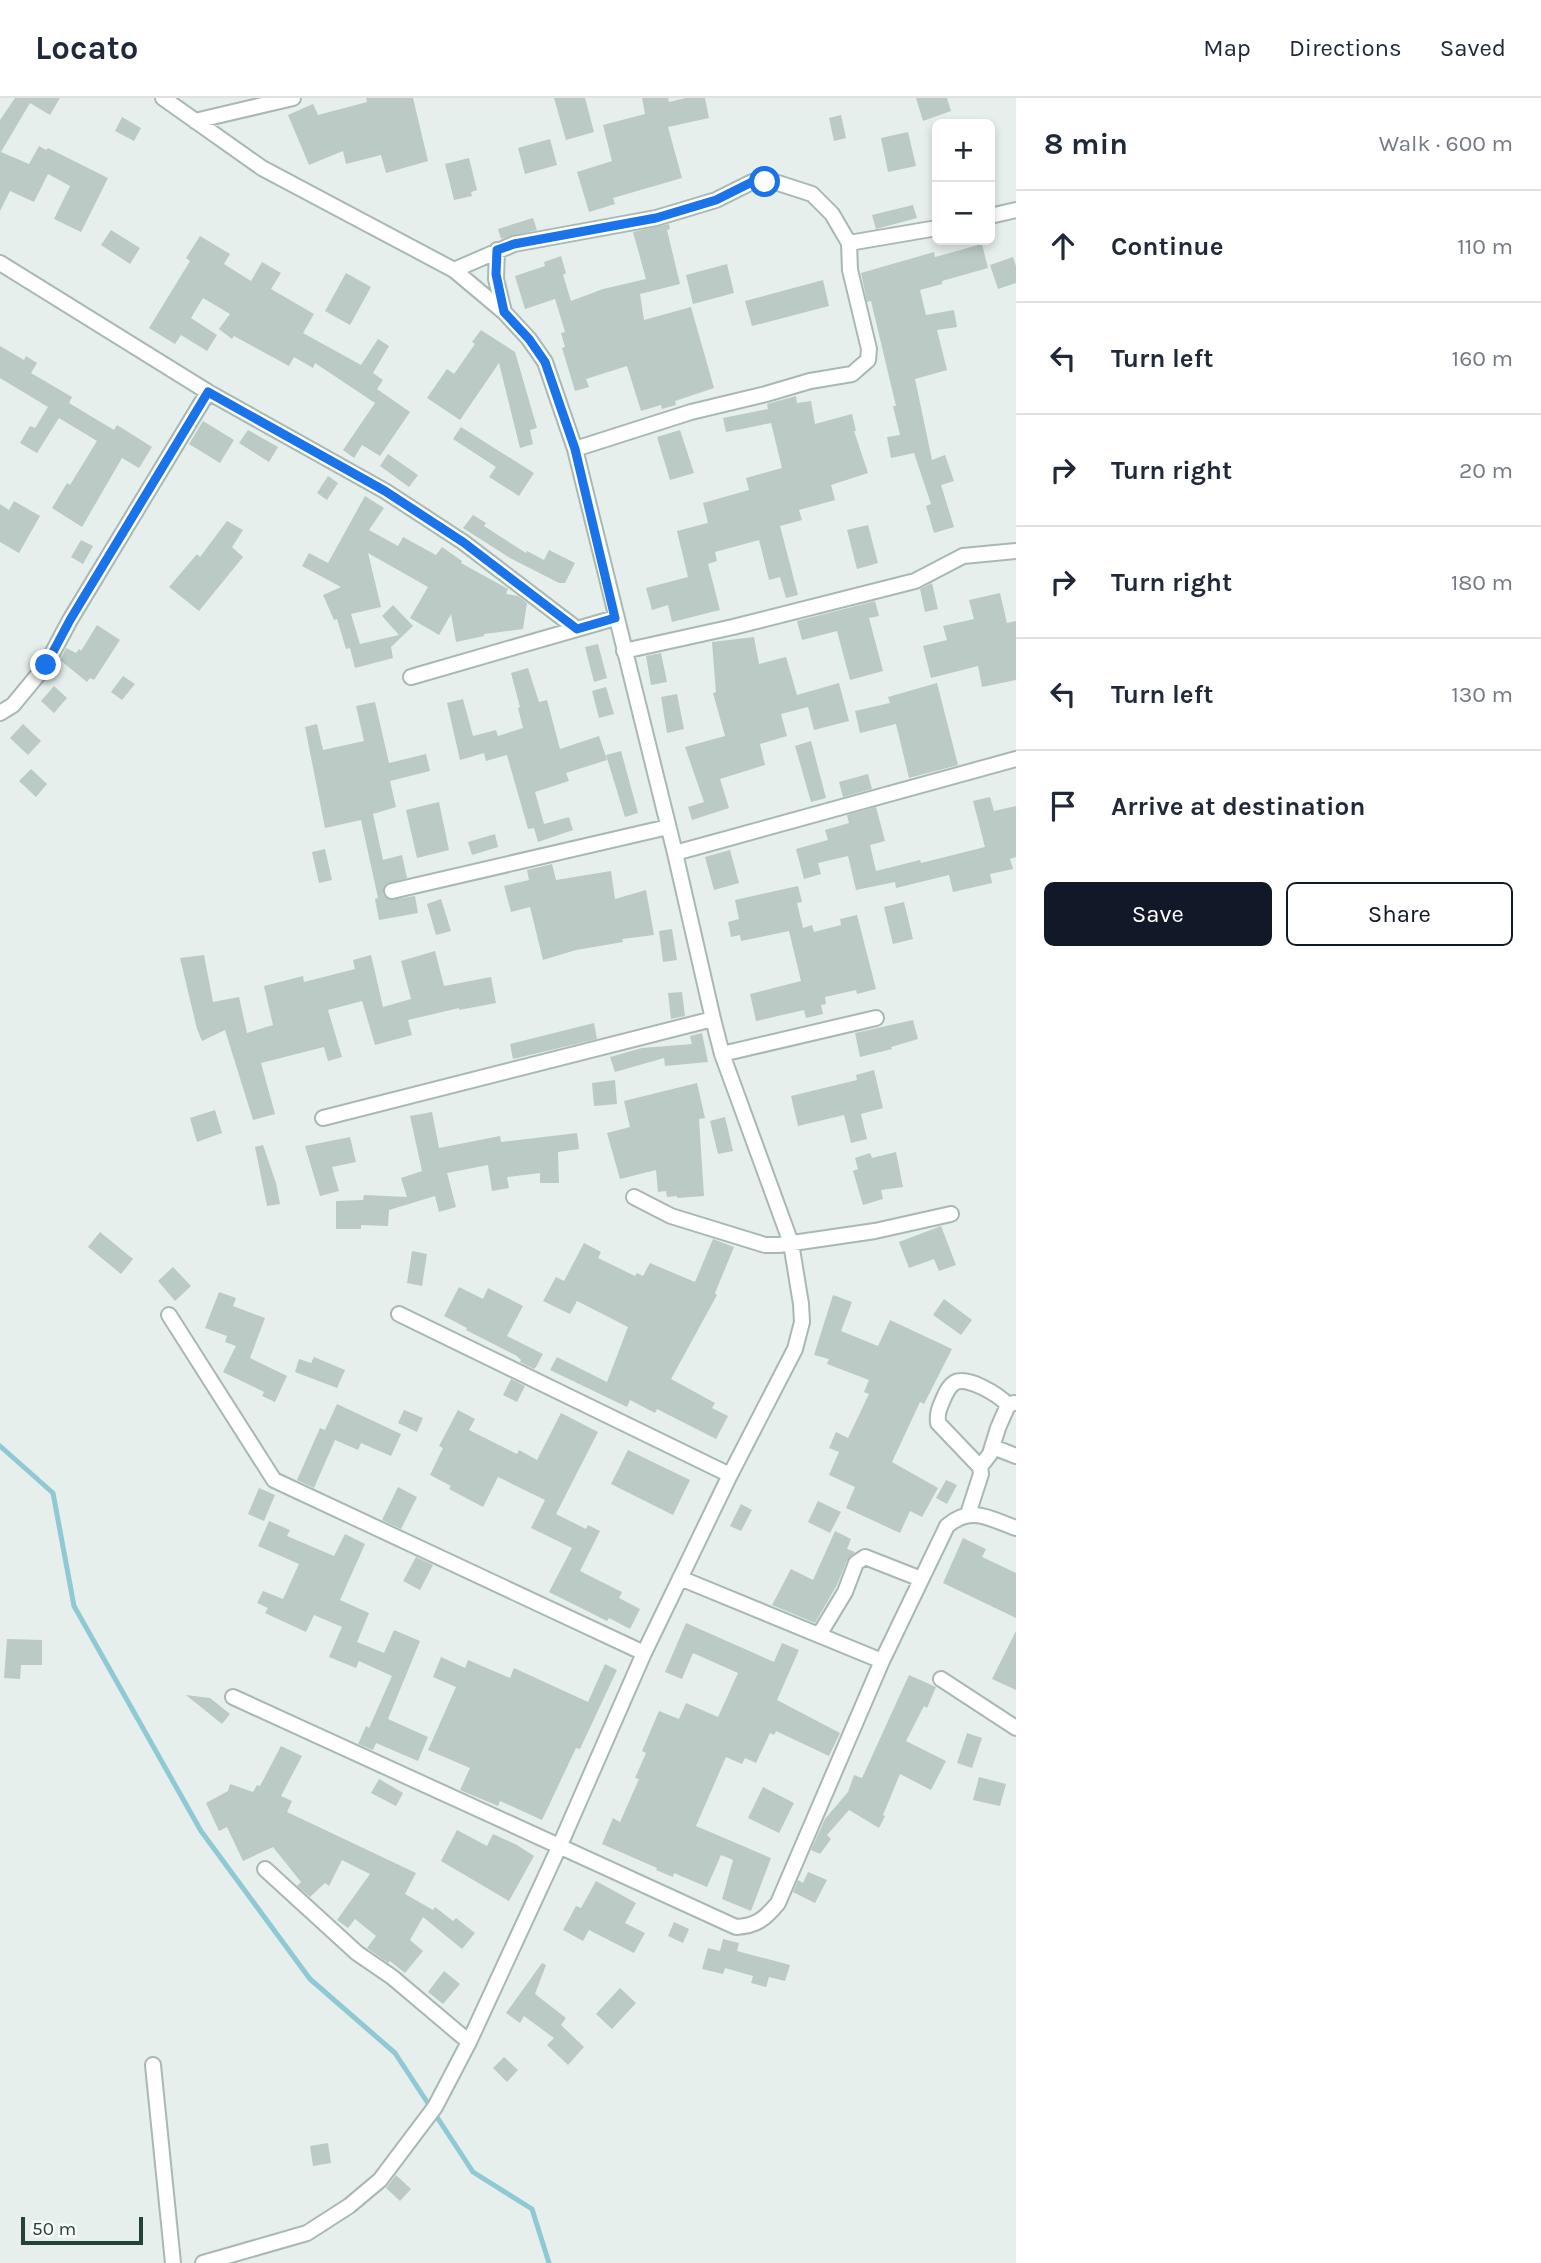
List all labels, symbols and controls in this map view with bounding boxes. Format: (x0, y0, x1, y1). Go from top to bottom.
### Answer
text: Locato (35, 29, 138, 67)
text: Map (1203, 34, 1251, 62)
text: Directions (1289, 34, 1402, 62)
text: Saved (1440, 34, 1506, 62)
map controls (932, 119, 995, 245)
button: + (932, 119, 995, 182)
text: 8 min (1044, 126, 1128, 162)
text: Walk · 600 m (1379, 130, 1513, 157)
route start (749, 166, 780, 197)
button: − (932, 182, 995, 245)
icon: ahead (1044, 227, 1082, 265)
text: Continue (1111, 231, 1223, 262)
text: 110 m (1457, 233, 1513, 260)
icon: left (1044, 339, 1082, 377)
text: Turn left (1111, 343, 1213, 374)
text: 160 m (1452, 345, 1513, 372)
icon: right (1044, 451, 1082, 489)
text: Turn right (1111, 455, 1232, 486)
text: 20 m (1459, 457, 1513, 484)
icon: right (1044, 563, 1082, 601)
text: Turn right (1111, 567, 1232, 598)
text: 180 m (1451, 569, 1513, 596)
route end (30, 649, 61, 680)
icon: left (1044, 675, 1082, 713)
text: Turn left (1111, 679, 1213, 710)
text: 130 m (1451, 681, 1513, 708)
icon: arrive (1044, 787, 1082, 825)
text: Arrive at destination (1111, 791, 1365, 822)
button: Save (1044, 882, 1272, 946)
button: Share (1286, 882, 1513, 946)
scale bar (21, 2214, 144, 2246)
text: 50 m (32, 2218, 76, 2240)

